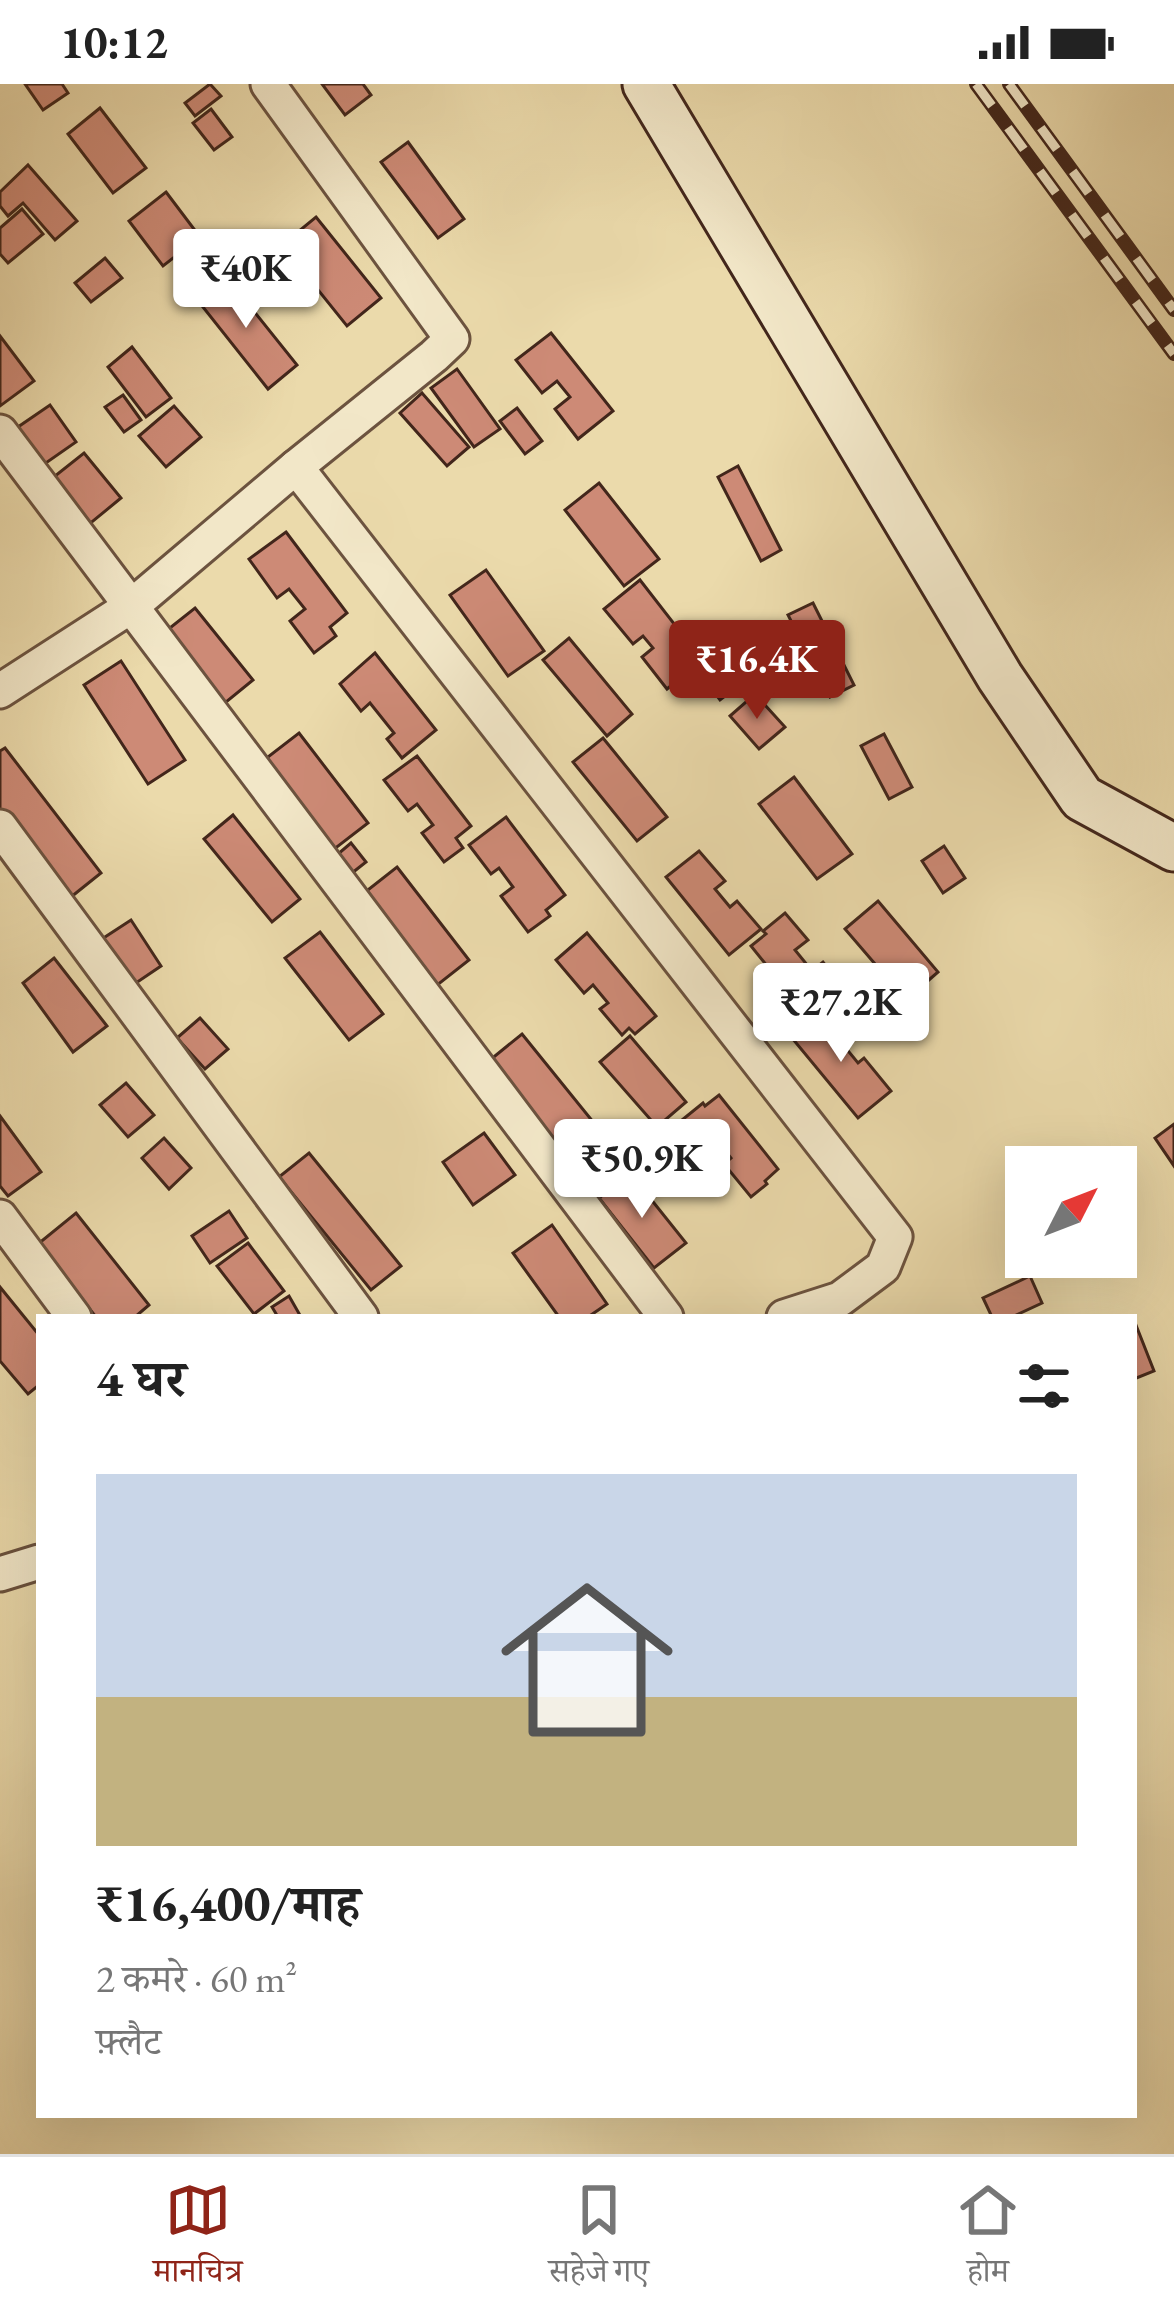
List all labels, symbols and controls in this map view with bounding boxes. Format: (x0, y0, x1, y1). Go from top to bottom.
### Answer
text: 10:12 (60, 13, 168, 71)
pin: ₹40K (175, 229, 317, 331)
text: ₹40K (200, 242, 292, 293)
pin: ₹16.4K (659, 620, 855, 722)
text: ₹16.4K (696, 633, 818, 684)
pin: ₹27.2K (743, 963, 939, 1065)
text: ₹27.2K (780, 976, 902, 1027)
pin: ₹50.9K (544, 1119, 740, 1221)
text: ₹50.9K (581, 1132, 703, 1183)
north arrow (1005, 1146, 1137, 1278)
map controls (1005, 1146, 1137, 1278)
text: 4 घर (96, 1345, 186, 1411)
icon: filters (1011, 1353, 1077, 1419)
icon: home (479, 1552, 695, 1768)
text: ₹16,400/माह (96, 1870, 360, 1936)
text: 2 कमरे · 60 m² (96, 1953, 297, 2004)
text: फ़्लैट (96, 2016, 161, 2067)
tab: मानचित्र (153, 2177, 242, 2303)
tab: सहेजे गए (548, 2177, 649, 2303)
tab: होम (955, 2177, 1021, 2303)

